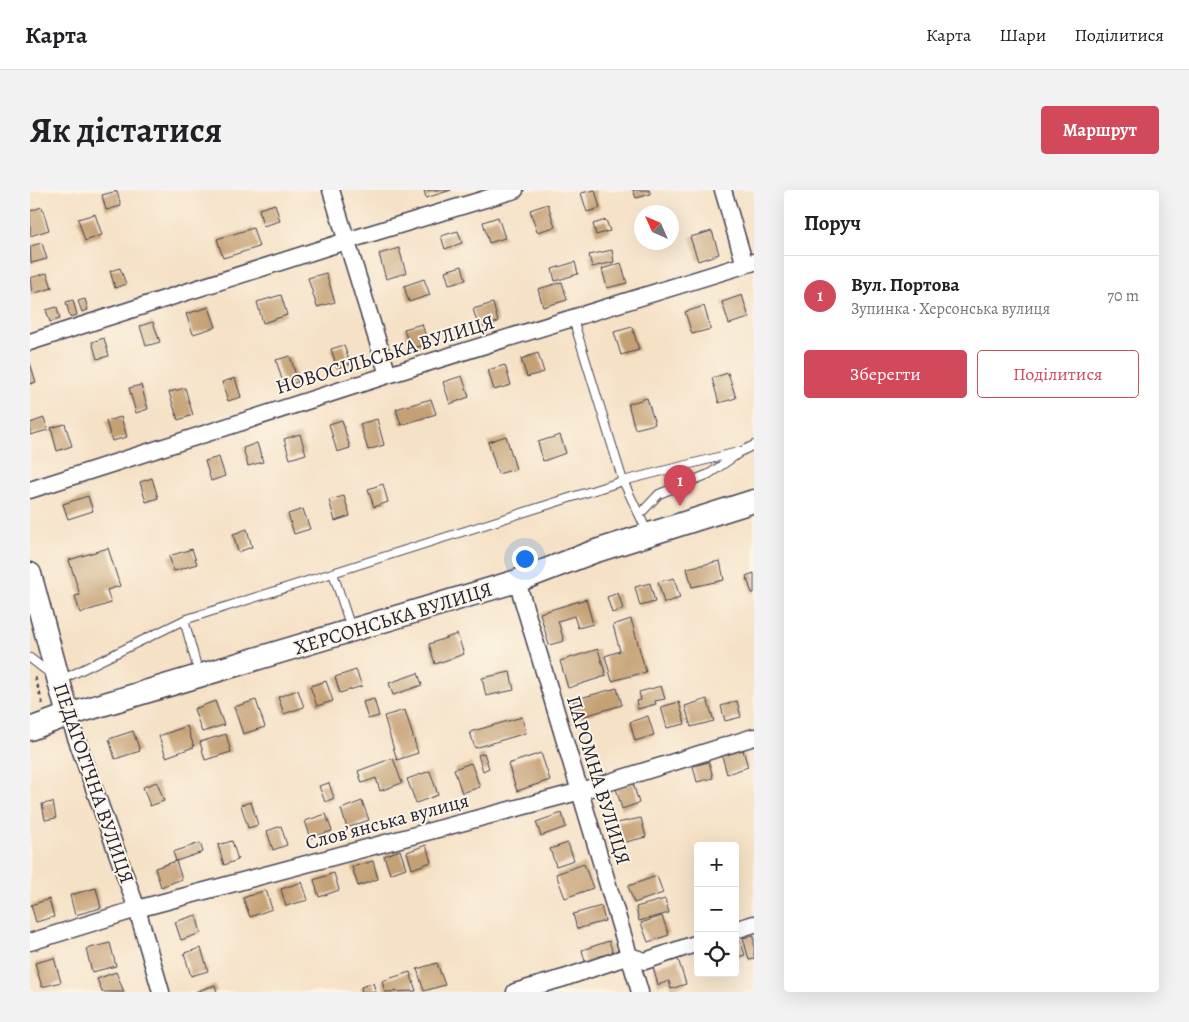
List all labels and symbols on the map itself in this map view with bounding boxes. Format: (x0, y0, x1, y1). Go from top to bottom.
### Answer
north arrow (634, 205, 679, 250)
street label: НОВОСІЛЬСЬКА ВУЛИЦЯ (273, 308, 498, 401)
pin: 1 (664, 465, 696, 506)
your location (512, 546, 538, 572)
street label: ХЕРСОНСЬКА ВУЛИЦЯ (291, 575, 496, 662)
street label: ПЕДАГОГІЧНА ВУЛИЦЯ (47, 679, 141, 887)
street label: ПАРОМНА ВУЛИЦЯ (560, 692, 637, 868)
street label: Словʼянська вулиця (302, 787, 472, 856)

